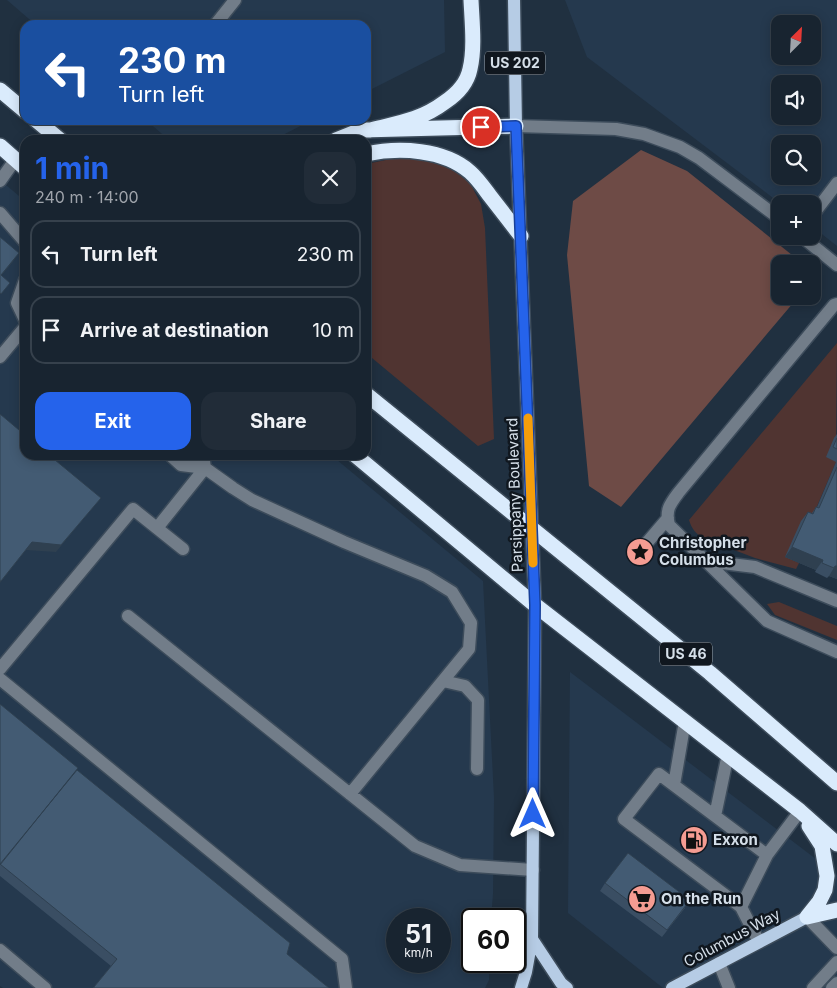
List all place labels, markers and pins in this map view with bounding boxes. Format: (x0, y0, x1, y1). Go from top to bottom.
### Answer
pin (460, 106, 502, 148)
place label: Christopher Columbus (659, 533, 747, 569)
place icon: Christopher Columbus (625, 537, 655, 567)
fuel station icon: Exxon (679, 825, 709, 855)
place label: Exxon (713, 830, 758, 849)
supermarket icon: On the Run (627, 884, 657, 914)
place label: On the Run (661, 889, 741, 908)

